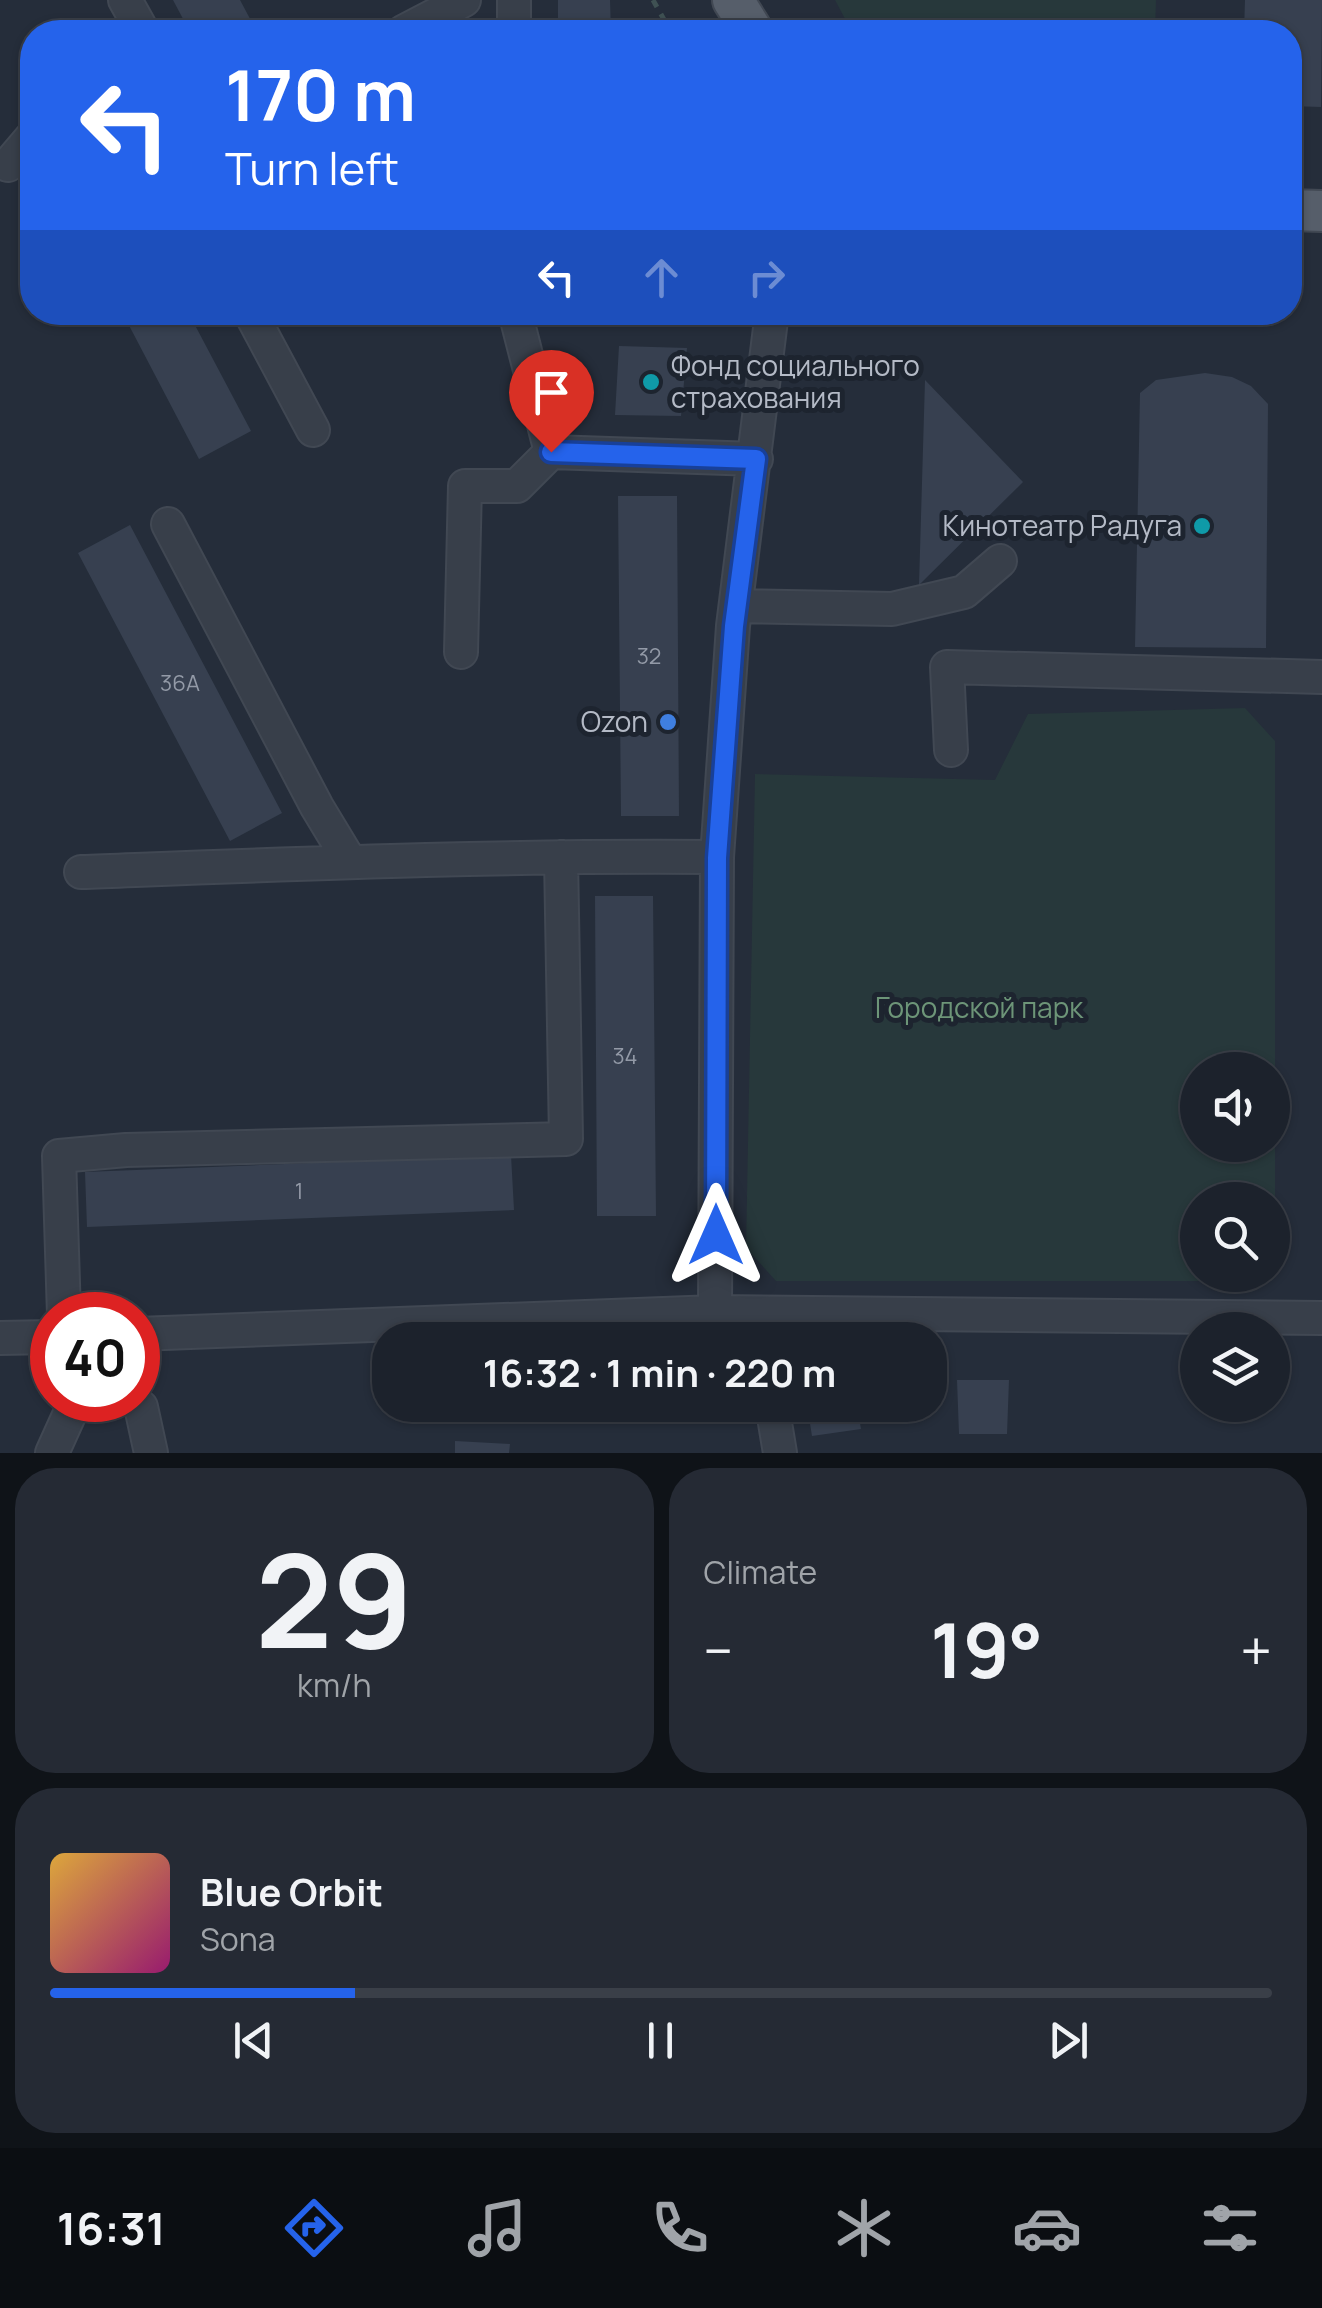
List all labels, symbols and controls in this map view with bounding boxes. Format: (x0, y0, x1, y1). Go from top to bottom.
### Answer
text: 170 m (225, 46, 416, 142)
icon: left (60, 60, 190, 190)
text: Turn left (225, 137, 399, 199)
icon: left (529, 250, 584, 305)
icon: ahead (634, 250, 689, 305)
icon: right (739, 250, 794, 305)
place label: Фонд социального страхования (671, 346, 920, 416)
pin (509, 350, 594, 453)
icon: arrive (524, 365, 579, 420)
marker: Фонд социального страхования (640, 371, 662, 393)
place label: Кинотеатр Радуга (943, 506, 1182, 544)
marker: Кинотеатр Радуга (1191, 515, 1213, 537)
house number: 32 (637, 641, 661, 671)
house number: 36А (160, 668, 200, 698)
place label: Ozon (581, 702, 648, 740)
marker: Ozon (657, 711, 679, 733)
park label: Городской парк (875, 988, 1084, 1026)
house number: 34 (612, 1041, 638, 1071)
map controls (1180, 1052, 1290, 1422)
button: sound (1180, 1052, 1290, 1162)
house number: 1 (295, 1176, 303, 1206)
button: search (1180, 1182, 1290, 1292)
position arrow (664, 1183, 768, 1287)
speed limit sign: 40 (30, 1292, 160, 1422)
button: layers (1180, 1312, 1290, 1422)
text: 16:32 · 1 min · 220 m (483, 1346, 836, 1398)
text: 29 (255, 1509, 413, 1687)
text: Climate (704, 1550, 817, 1594)
text: 19° (930, 1598, 1043, 1701)
text: − (704, 1612, 733, 1688)
text: + (1240, 1612, 1272, 1688)
text: km/h (297, 1663, 371, 1707)
text: Blue Orbit (200, 1865, 383, 1917)
text: Sona (200, 1917, 275, 1961)
icon: previous (226, 2013, 281, 2068)
icon: pause (633, 2013, 688, 2068)
icon: next (1041, 2013, 1096, 2068)
icon: directions (279, 2193, 349, 2263)
icon: music (462, 2193, 532, 2263)
icon: phone (645, 2193, 715, 2263)
icon: climate (829, 2193, 899, 2263)
icon: car (1012, 2193, 1082, 2263)
icon: filters (1195, 2193, 1265, 2263)
text: 16:31 (57, 2197, 166, 2259)

